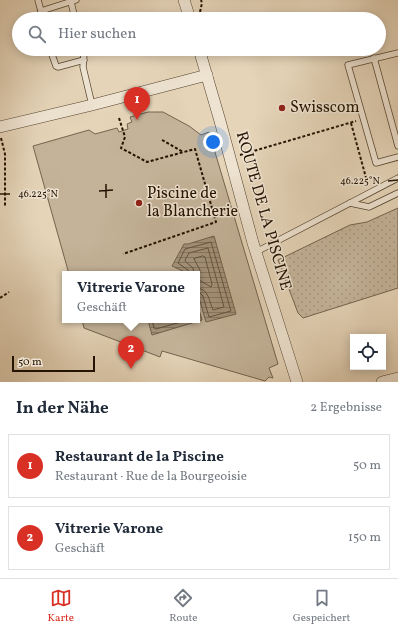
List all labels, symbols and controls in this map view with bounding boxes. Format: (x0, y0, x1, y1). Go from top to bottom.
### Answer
search box (12, 12, 386, 56)
icon: search (26, 23, 48, 45)
text: Hier suchen (58, 24, 136, 45)
pin: 1 (124, 87, 150, 120)
place label: Swisscom (290, 97, 360, 119)
marker: Swisscom (277, 103, 287, 113)
street label: ROUTE DE LA PISCINE (230, 129, 296, 293)
your location (203, 132, 223, 152)
text: 46.225°N (340, 174, 381, 188)
place label: Piscine de la Blancherie (147, 183, 238, 223)
text: 46.225°N (18, 187, 59, 201)
marker: Piscine de la Blancherie (134, 198, 144, 208)
popup (62, 271, 200, 323)
text: Vitrerie Varone (77, 278, 185, 299)
text: Geschäft (77, 299, 127, 317)
map controls (350, 334, 386, 370)
button: locate (350, 334, 386, 370)
pin: 2 (118, 336, 144, 369)
scale bar (12, 354, 95, 373)
text: 50 m (18, 355, 42, 370)
text: In der Nähe (16, 397, 109, 420)
text: 2 Ergebnisse (310, 399, 382, 417)
text: Restaurant de la Piscine (55, 447, 224, 468)
text: 1 (27, 457, 33, 475)
text: 50 m (353, 457, 381, 475)
text: Restaurant · Rue de la Bourgeoisie (55, 468, 247, 486)
text: Vitrerie Varone (55, 519, 163, 540)
text: 2 (27, 529, 33, 547)
text: 150 m (348, 529, 381, 547)
text: Geschäft (55, 540, 105, 558)
tab: Karte (48, 587, 74, 626)
tab: Route (169, 587, 198, 626)
tab: Gespeichert (293, 587, 350, 626)

